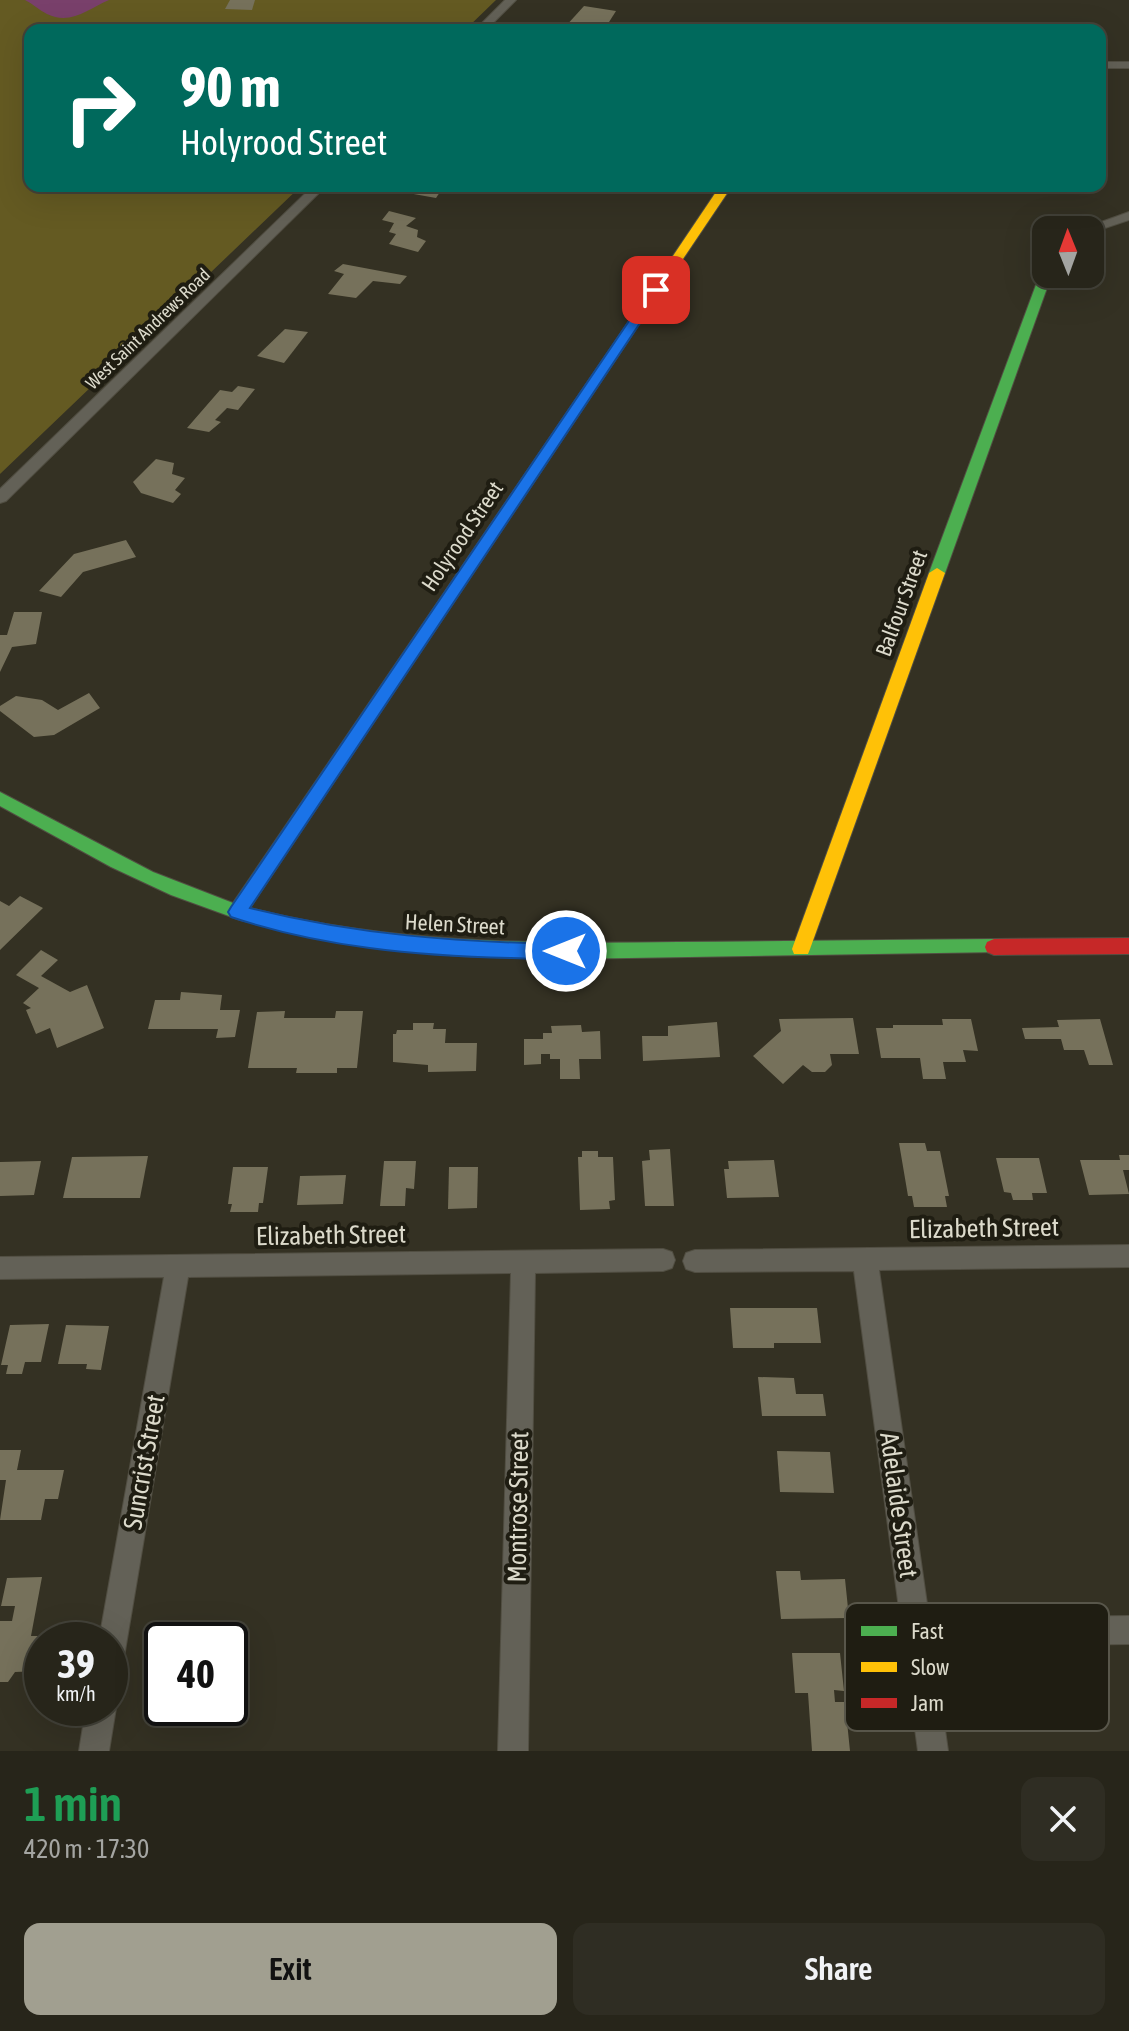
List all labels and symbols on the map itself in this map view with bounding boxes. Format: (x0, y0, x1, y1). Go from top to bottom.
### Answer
north arrow (1032, 216, 1104, 288)
pin (622, 256, 690, 324)
street label: West Saint Andrews Road (81, 264, 214, 393)
street label: Holyrood Street (416, 476, 508, 596)
street label: Balfour Street (870, 546, 932, 660)
street label: Helen Street (404, 908, 506, 940)
position arrow (524, 909, 608, 993)
street label: Elizabeth Street (909, 1212, 1059, 1244)
street label: Elizabeth Street (256, 1219, 406, 1251)
street label: Suncrist Street (117, 1392, 171, 1532)
street label: Adelaide Street (874, 1430, 924, 1580)
street label: Montrose Street (502, 1431, 534, 1583)
legend (845, 1603, 1109, 1731)
text: Fast (911, 1618, 944, 1644)
speed limit sign: 40 (144, 1622, 248, 1726)
text: Slow (911, 1654, 949, 1680)
text: Jam (911, 1690, 944, 1716)

